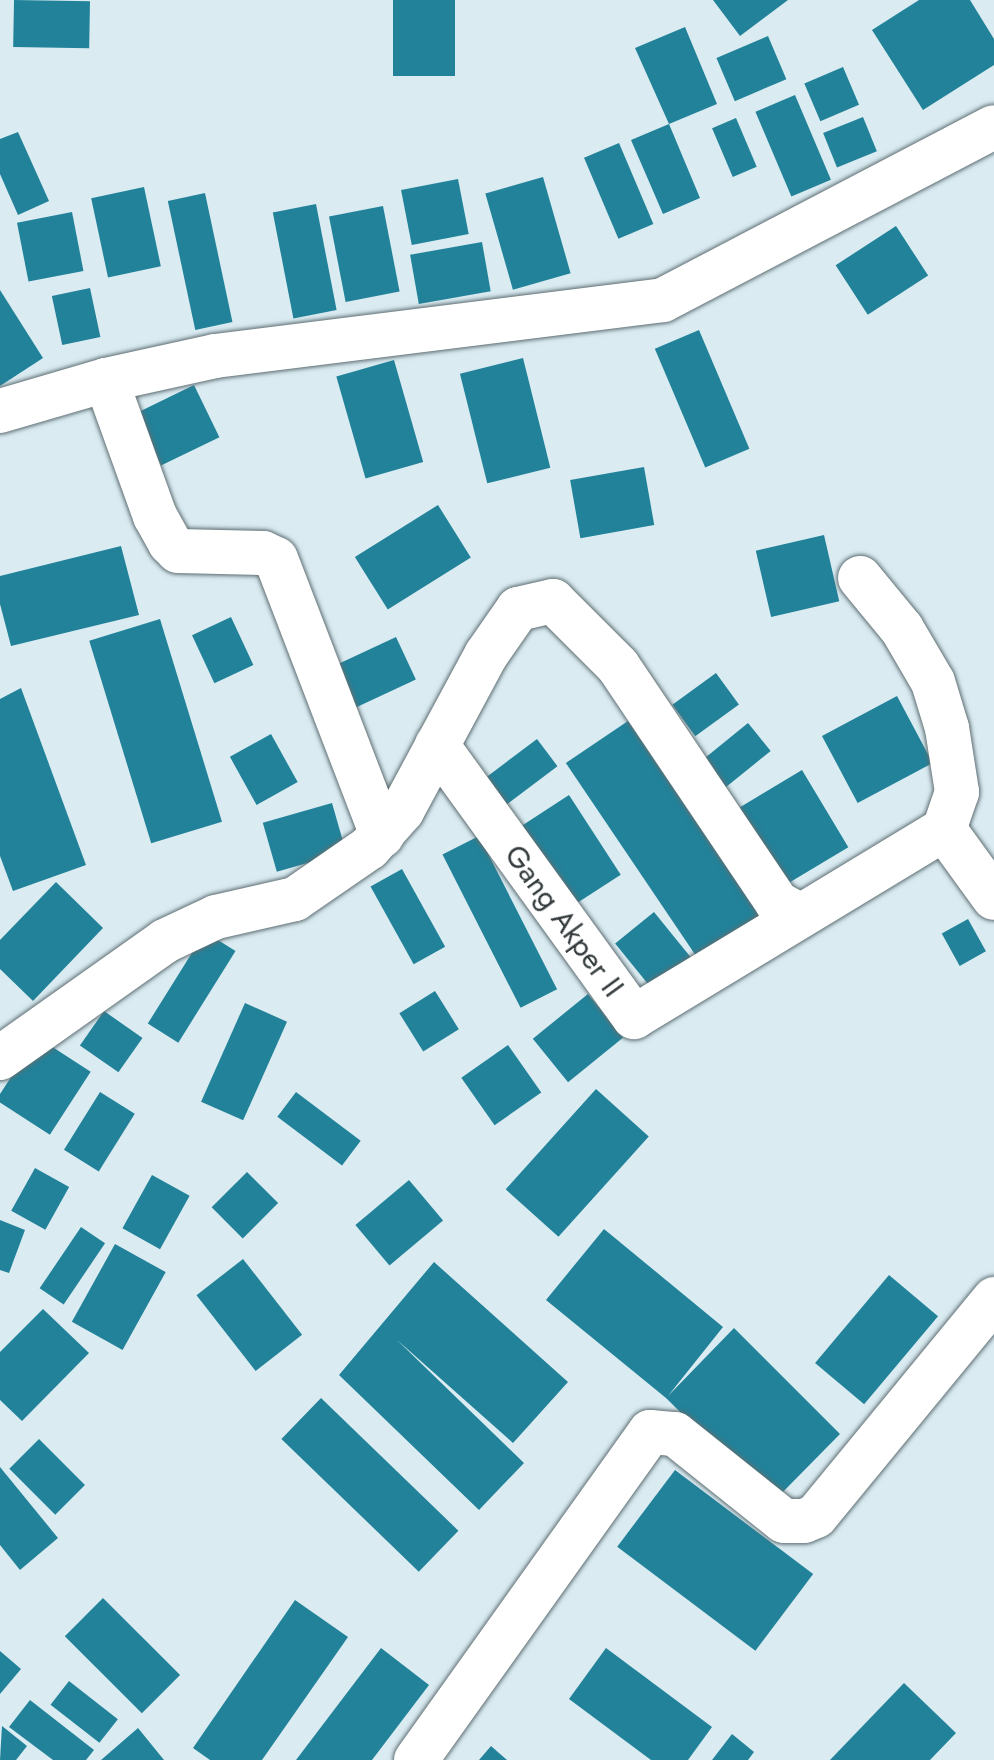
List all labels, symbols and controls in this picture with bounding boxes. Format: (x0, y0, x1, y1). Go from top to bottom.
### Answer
street label: Gang Akper II (497, 838, 631, 1004)

